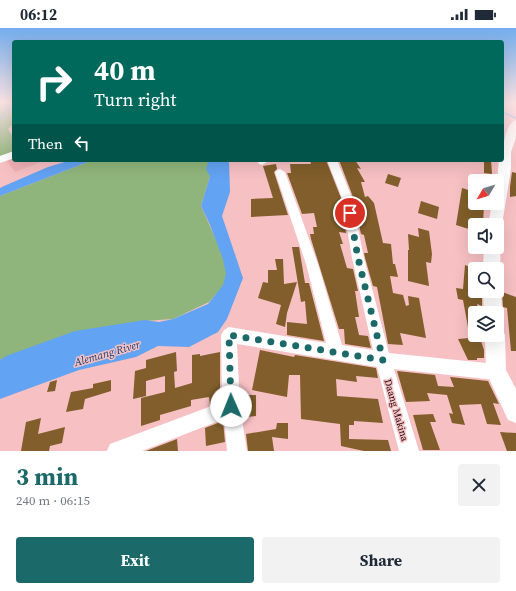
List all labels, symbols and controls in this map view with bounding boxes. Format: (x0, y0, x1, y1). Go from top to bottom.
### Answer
text: 06:12 (20, 4, 57, 25)
text: 40 m (94, 51, 156, 89)
icon: right (28, 56, 80, 108)
text: Turn right (94, 87, 176, 112)
icon: left (71, 132, 93, 154)
text: Then (28, 133, 63, 154)
north arrow (468, 174, 504, 210)
map controls (468, 174, 504, 342)
pin (333, 196, 367, 230)
icon: arrive (339, 202, 361, 224)
button: sound (468, 218, 504, 254)
button: search (468, 262, 504, 298)
button: layers (468, 306, 504, 342)
water label: Alemang River (71, 337, 142, 370)
street label: Daang Makina (381, 377, 412, 444)
position arrow (210, 385, 252, 427)
text: 3 min (16, 460, 78, 493)
button: close (458, 464, 500, 506)
text: 240 m · 06:15 (16, 492, 90, 509)
button: Exit (16, 537, 254, 583)
button: Share (262, 537, 500, 583)

